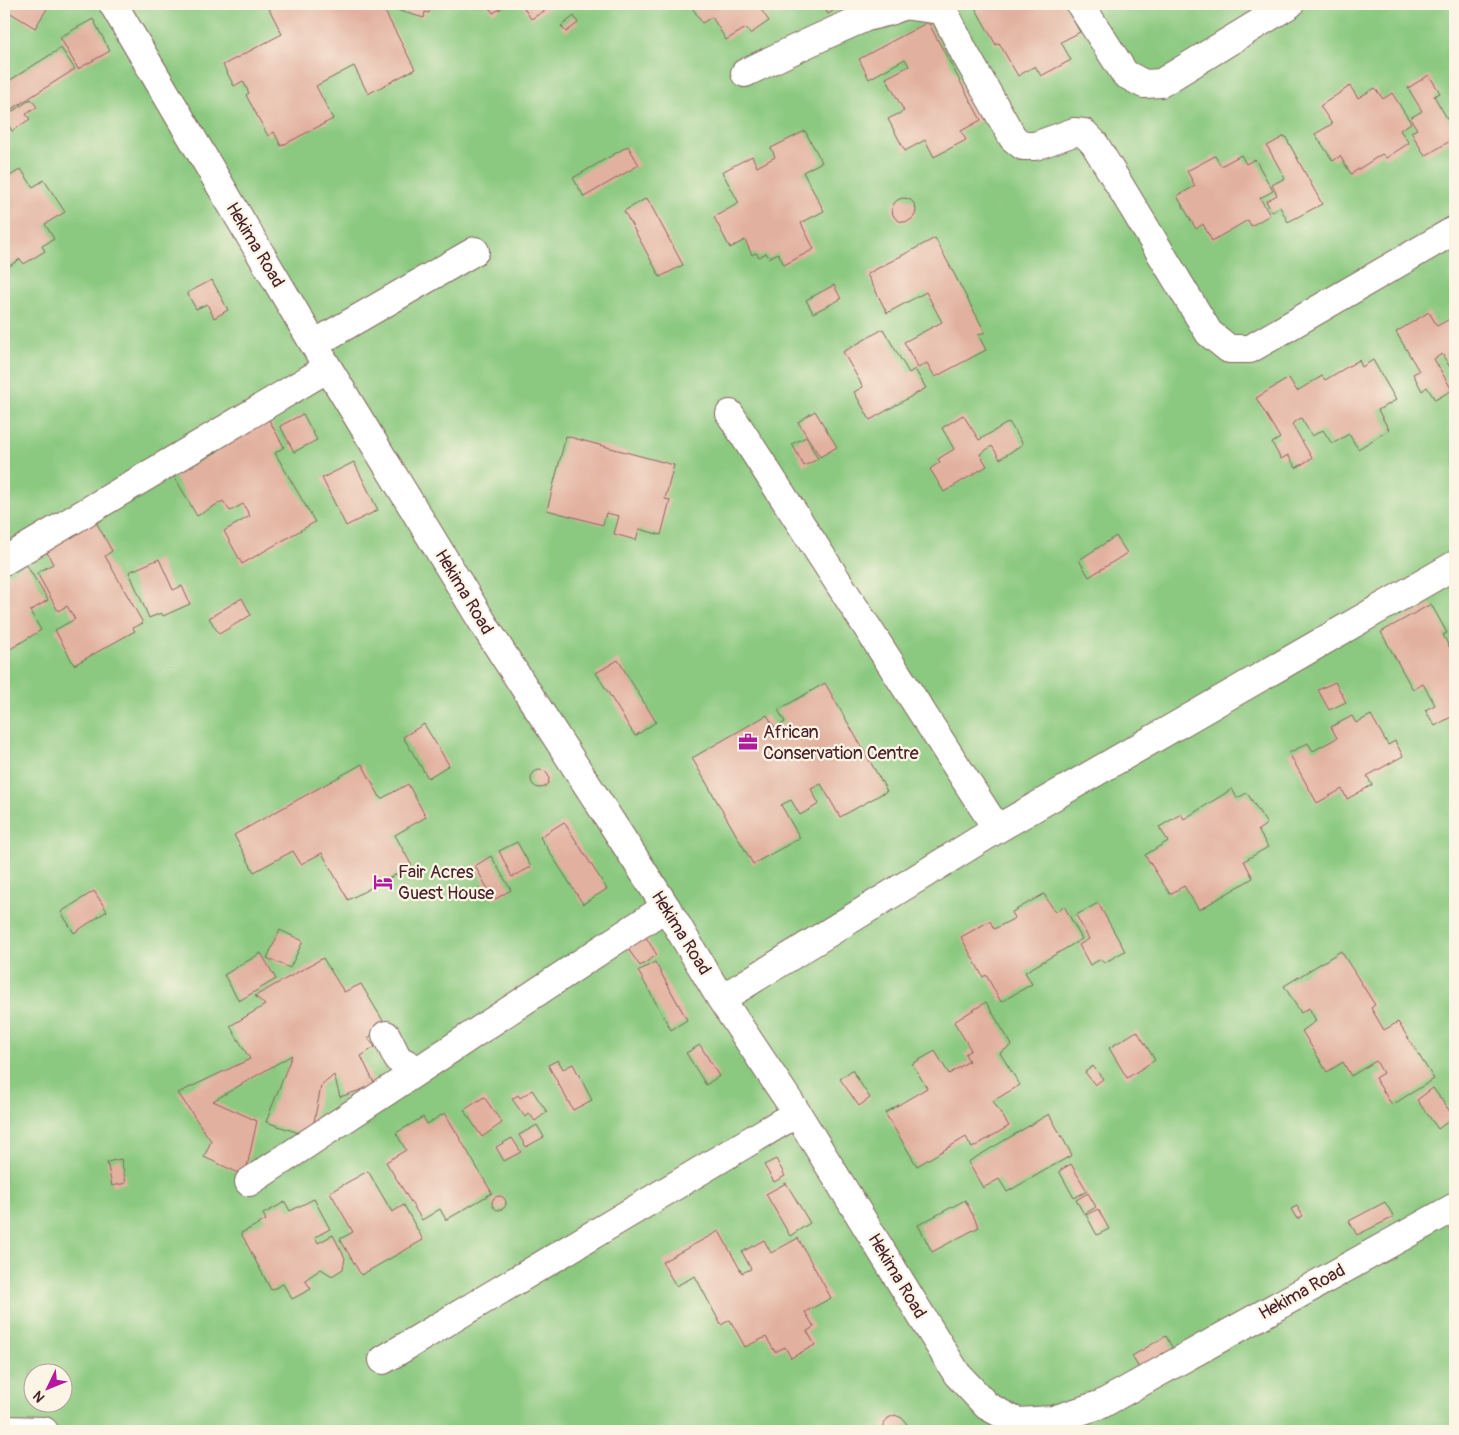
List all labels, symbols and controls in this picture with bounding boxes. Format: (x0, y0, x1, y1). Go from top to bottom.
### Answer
street label: Hekima Road (221, 198, 289, 292)
street label: Hekima Road (430, 545, 498, 639)
place label: African Conservation Centre (763, 721, 919, 765)
office icon: African Conservation Centre (737, 731, 759, 753)
place label: Fair Acres Guest House (398, 861, 494, 905)
hotel icon: Fair Acres Guest House (372, 871, 394, 893)
street label: Hekima Road (646, 886, 716, 980)
street label: Hekima Road (863, 1229, 931, 1323)
street label: Hekima Road (1255, 1259, 1349, 1325)
north arrow (22, 1362, 72, 1412)
text: N (29, 1387, 48, 1406)

